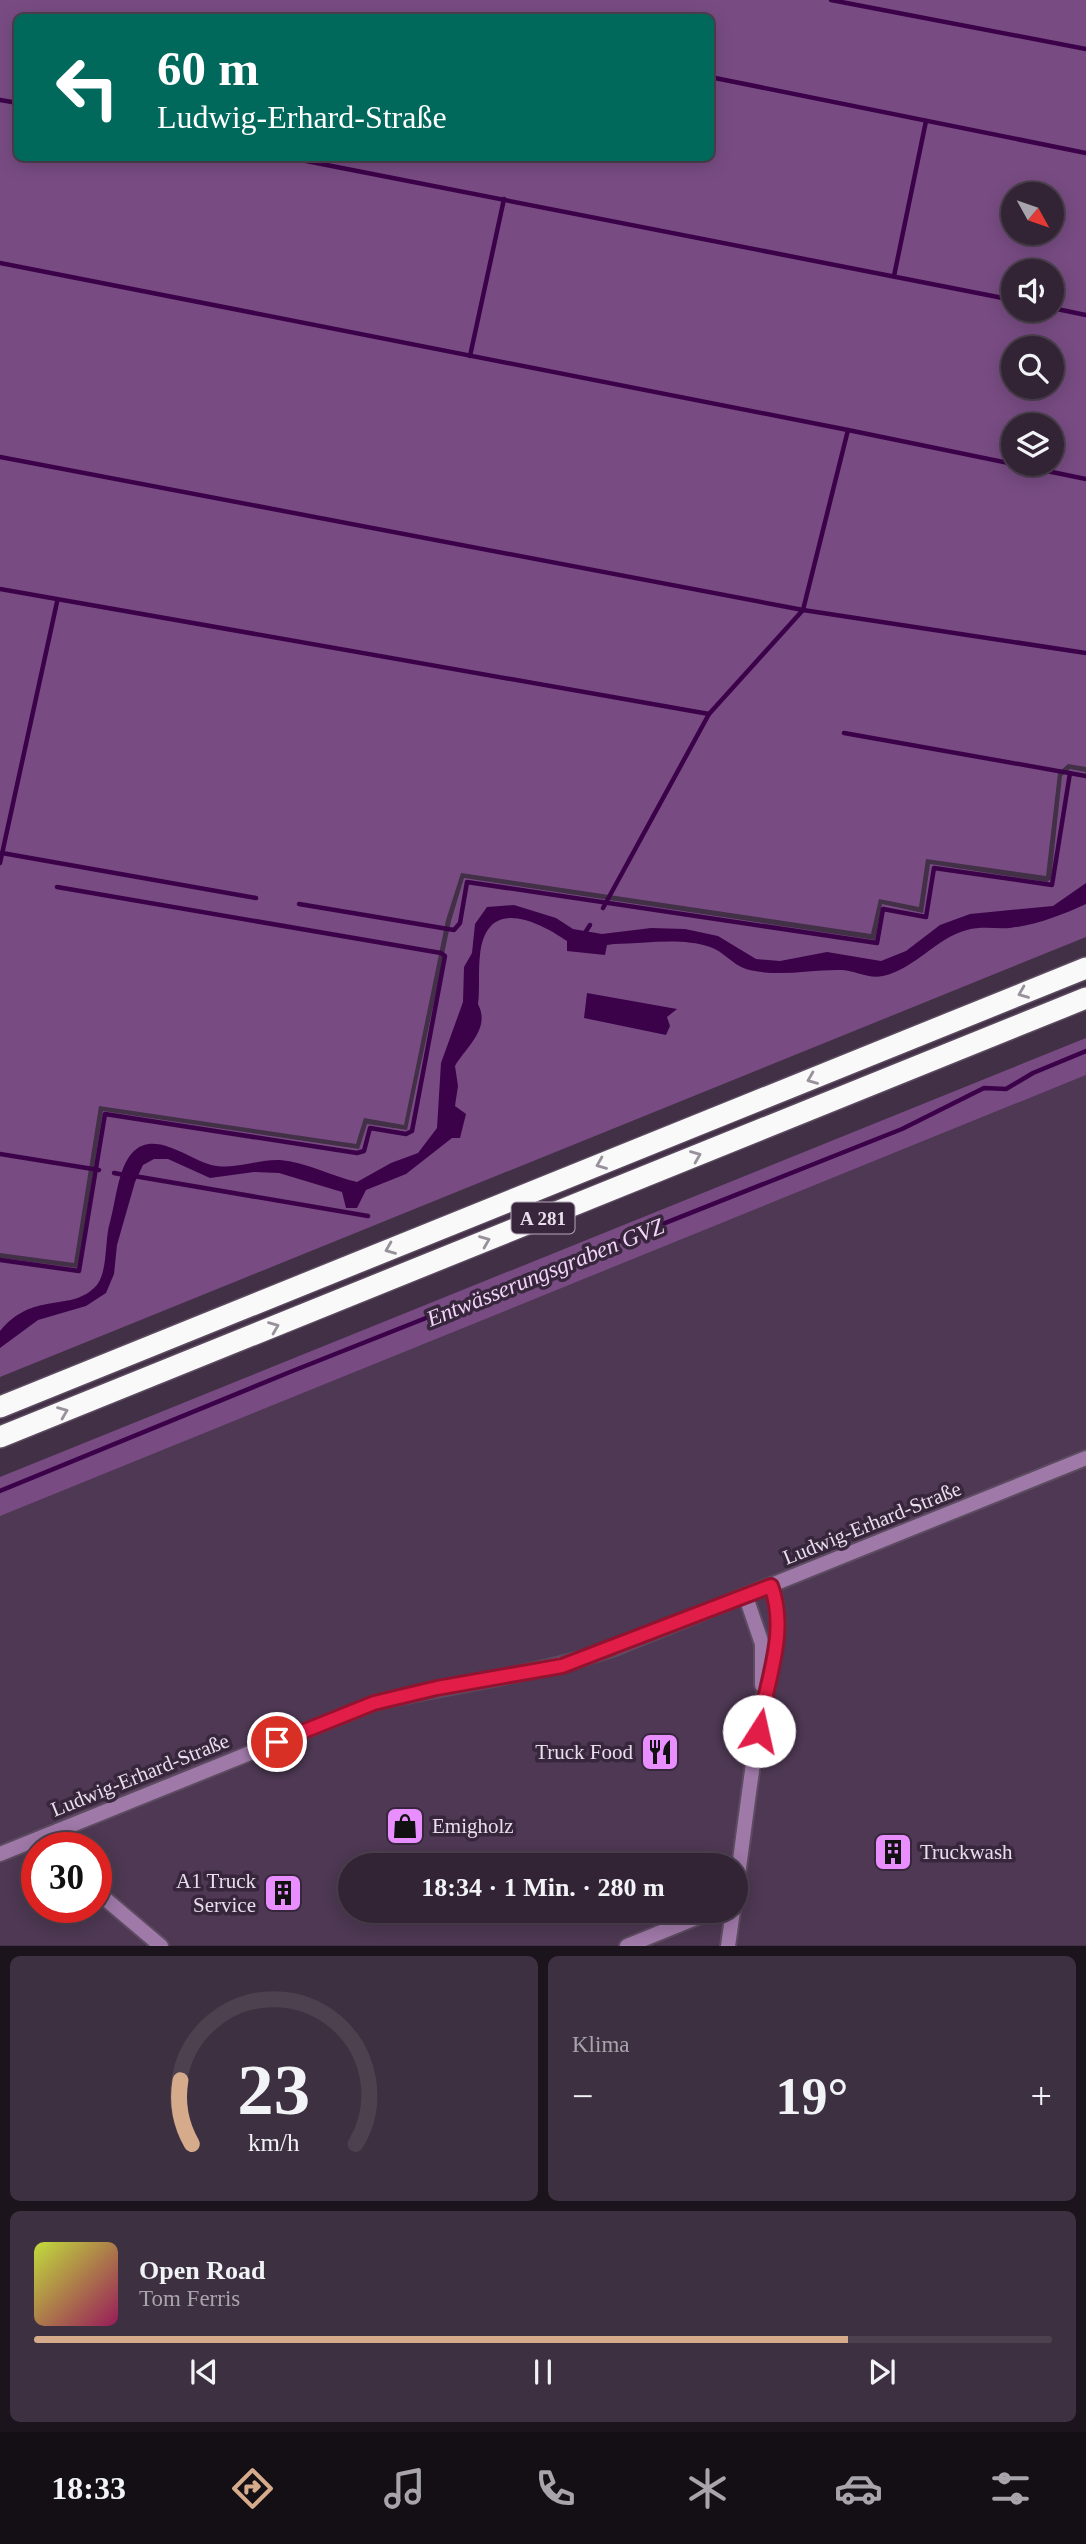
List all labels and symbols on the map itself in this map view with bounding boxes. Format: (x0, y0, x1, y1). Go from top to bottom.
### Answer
north arrow (1001, 182, 1064, 245)
one-way arrow (1017, 985, 1029, 999)
one-way arrow (806, 1070, 818, 1084)
one-way arrow (689, 1150, 701, 1164)
one-way arrow (596, 1155, 608, 1169)
road number: A 281 (512, 1202, 574, 1234)
water label: Entwässerungsgraben GVZ (422, 1213, 668, 1332)
one-way arrow (478, 1236, 490, 1250)
one-way arrow (385, 1241, 397, 1255)
one-way arrow (268, 1321, 280, 1335)
one-way arrow (57, 1406, 69, 1420)
street label: Ludwig-Erhard-Straße (779, 1476, 965, 1570)
position arrow (722, 1694, 796, 1768)
pin (247, 1712, 307, 1772)
street label: Ludwig-Erhard-Straße (47, 1728, 233, 1822)
restaurant icon: Truck Food (639, 1731, 681, 1773)
place label: Truck Food (535, 1740, 633, 1764)
shop icon: Emigholz (384, 1805, 426, 1847)
place label: Emigholz (432, 1814, 514, 1838)
building icon: Truckwash (872, 1831, 914, 1873)
speed limit sign: 30 (21, 1832, 112, 1923)
place label: Truckwash (920, 1840, 1013, 1864)
place label: A1 Truck Service (176, 1869, 256, 1917)
building icon: A1 Truck Service (262, 1872, 304, 1914)

